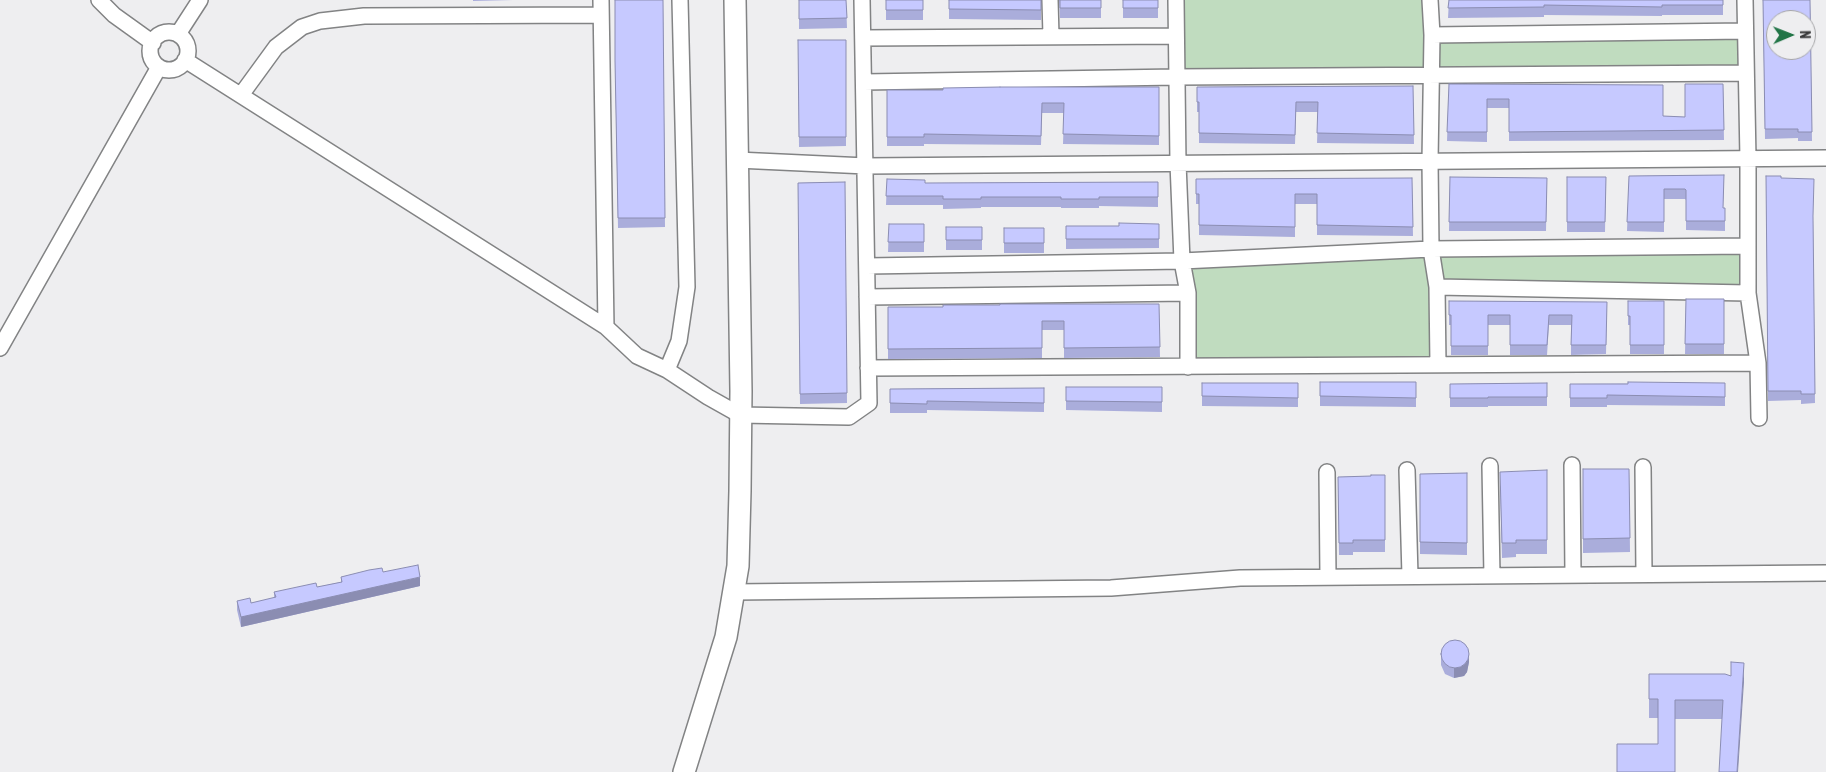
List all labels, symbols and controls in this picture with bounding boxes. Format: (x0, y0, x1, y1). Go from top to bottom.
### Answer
north arrow (1766, 10, 1816, 60)
text: N (1797, 30, 1813, 39)

